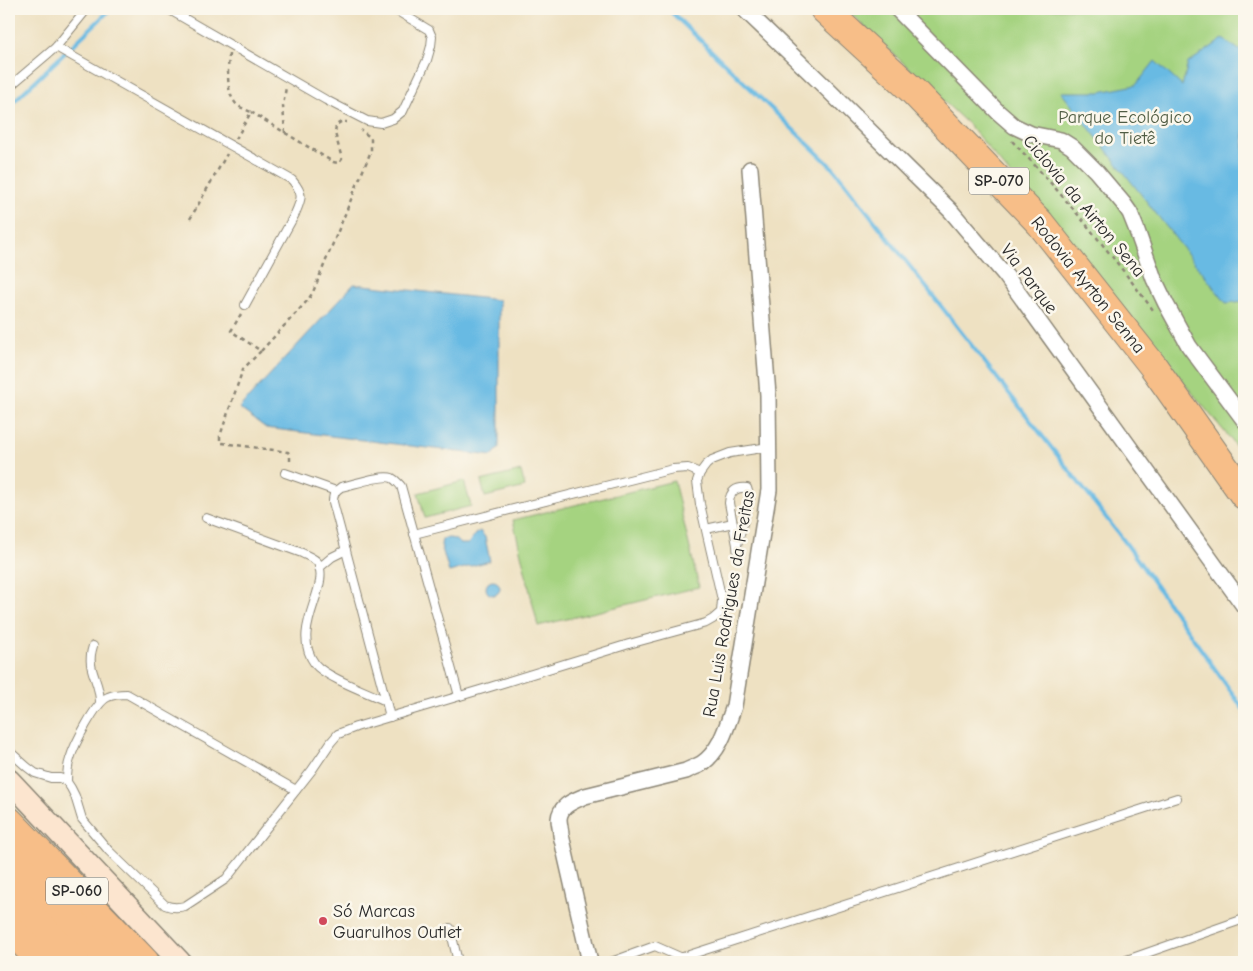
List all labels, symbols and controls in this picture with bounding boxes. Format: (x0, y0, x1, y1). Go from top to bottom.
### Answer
park label: Parque Ecológico do Tietê (1058, 107, 1192, 149)
street label: Ciclovia da Airton Sena (1018, 131, 1150, 281)
road number: SP-070 (969, 168, 1029, 195)
street label: Rodovia Ayrton Senna (1026, 212, 1150, 358)
street label: Via Parque (996, 240, 1062, 318)
street label: Rua Luis Rodrigues da Freitas (699, 489, 759, 719)
road number: SP-060 (46, 878, 108, 904)
place label: Só Marcas Guarulhos Outlet (333, 901, 462, 943)
marker: Só Marcas Guarulhos Outlet (317, 915, 329, 927)

